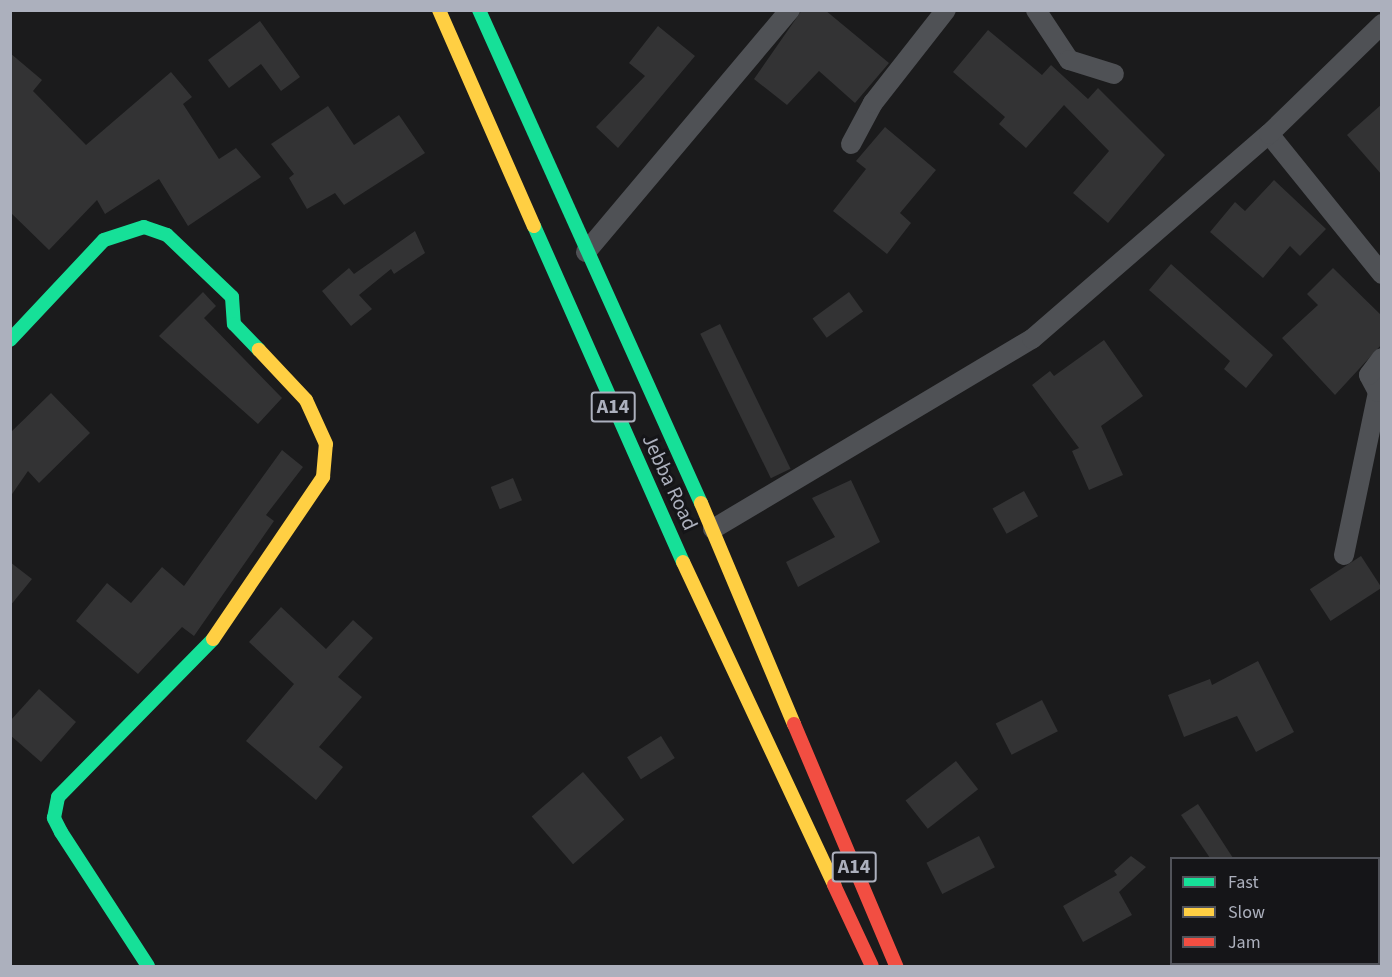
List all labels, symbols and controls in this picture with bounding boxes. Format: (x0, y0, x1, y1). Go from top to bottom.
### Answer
road number: A14 (590, 390, 636, 424)
street label: Jebba Road (637, 430, 703, 534)
road number: A14 (832, 850, 876, 884)
legend (1170, 857, 1380, 965)
text: Fast (1228, 870, 1259, 895)
text: Slow (1228, 900, 1265, 925)
text: Jam (1228, 930, 1261, 955)

